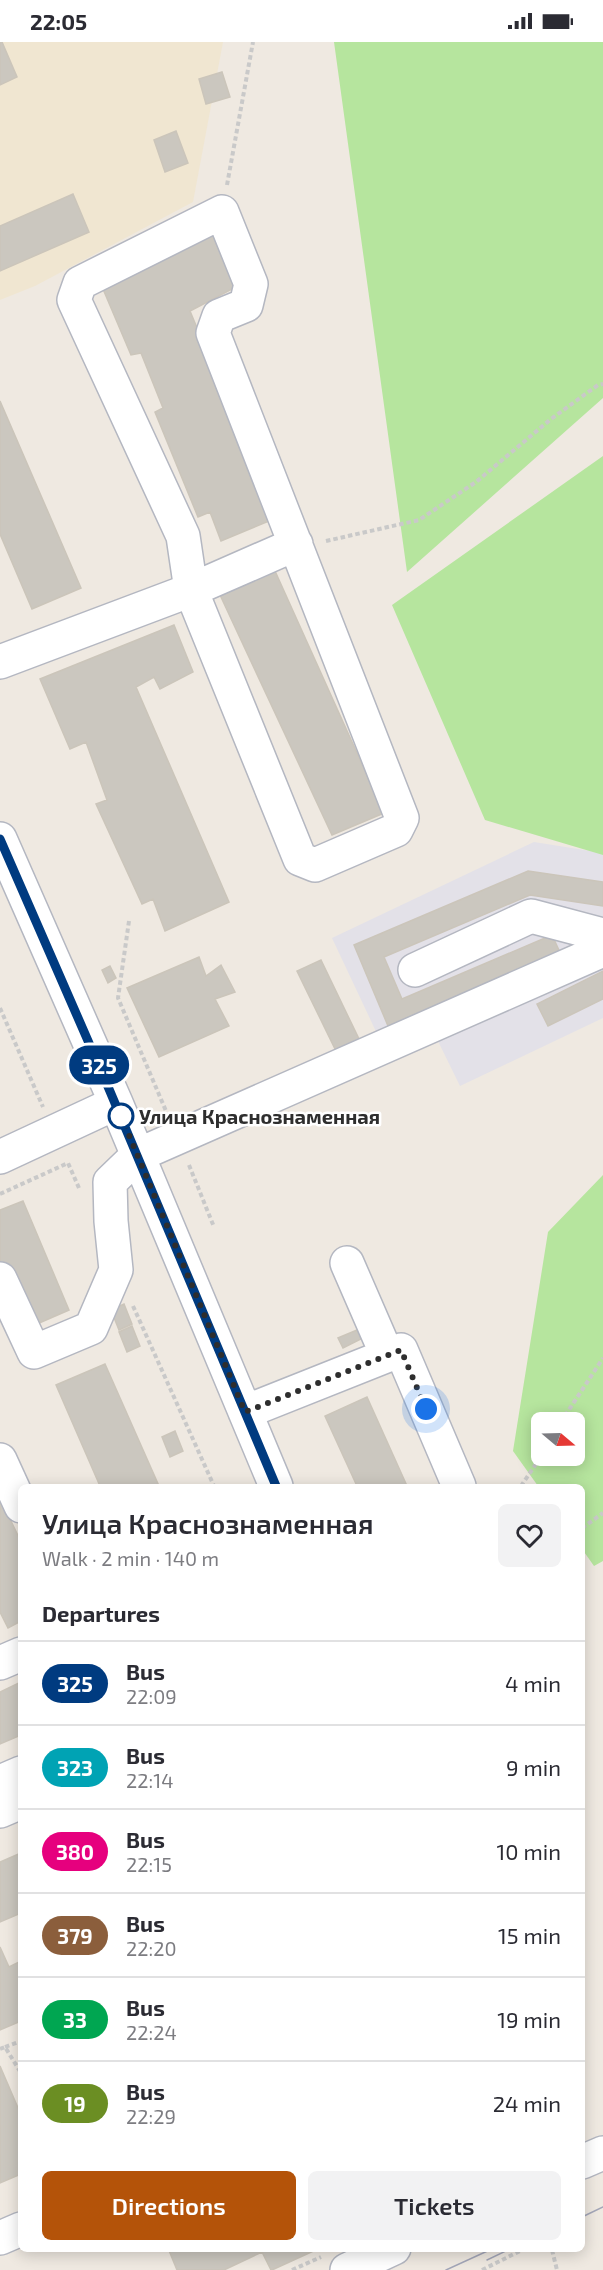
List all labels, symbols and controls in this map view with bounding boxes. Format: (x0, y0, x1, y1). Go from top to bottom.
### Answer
text: 22:05 (30, 8, 87, 34)
line badge: 325 (64, 1046, 134, 1084)
text: 325 (81, 1053, 117, 1078)
marker: Улица Краснознаменная (108, 1103, 134, 1129)
place label: Улица Краснознаменная (139, 1104, 380, 1128)
your location (411, 1394, 441, 1424)
north arrow (531, 1412, 585, 1466)
map controls (531, 1412, 585, 1466)
button: heart (498, 1504, 561, 1567)
text: Улица Краснознаменная (42, 1506, 373, 1540)
text: Walk · 2 min · 140 m (42, 1546, 219, 1570)
text: Departures (42, 1600, 160, 1626)
text: Bus (126, 1658, 165, 1684)
text: 4 min (505, 1670, 561, 1696)
text: 325 (57, 1671, 93, 1696)
text: 22:09 (126, 1684, 177, 1708)
text: Bus (126, 1742, 165, 1768)
text: 9 min (506, 1754, 561, 1780)
text: 323 (57, 1755, 93, 1780)
text: 22:14 (126, 1768, 173, 1792)
text: Bus (126, 1826, 165, 1852)
text: 10 min (497, 1838, 561, 1864)
text: 380 (56, 1839, 94, 1864)
text: 22:15 (126, 1852, 172, 1876)
text: Bus (126, 1910, 165, 1936)
text: 15 min (498, 1922, 561, 1948)
text: 379 (57, 1923, 93, 1948)
text: 22:20 (126, 1936, 177, 1960)
text: Bus (126, 1994, 165, 2020)
text: 19 min (497, 2006, 561, 2032)
text: 33 (63, 2007, 87, 2032)
text: 22:24 (126, 2020, 177, 2044)
text: Bus (126, 2078, 165, 2104)
text: 24 min (493, 2090, 561, 2116)
text: 19 (64, 2091, 86, 2116)
text: 22:29 (126, 2104, 176, 2128)
button: Directions (42, 2171, 296, 2240)
button: Tickets (308, 2171, 561, 2240)

